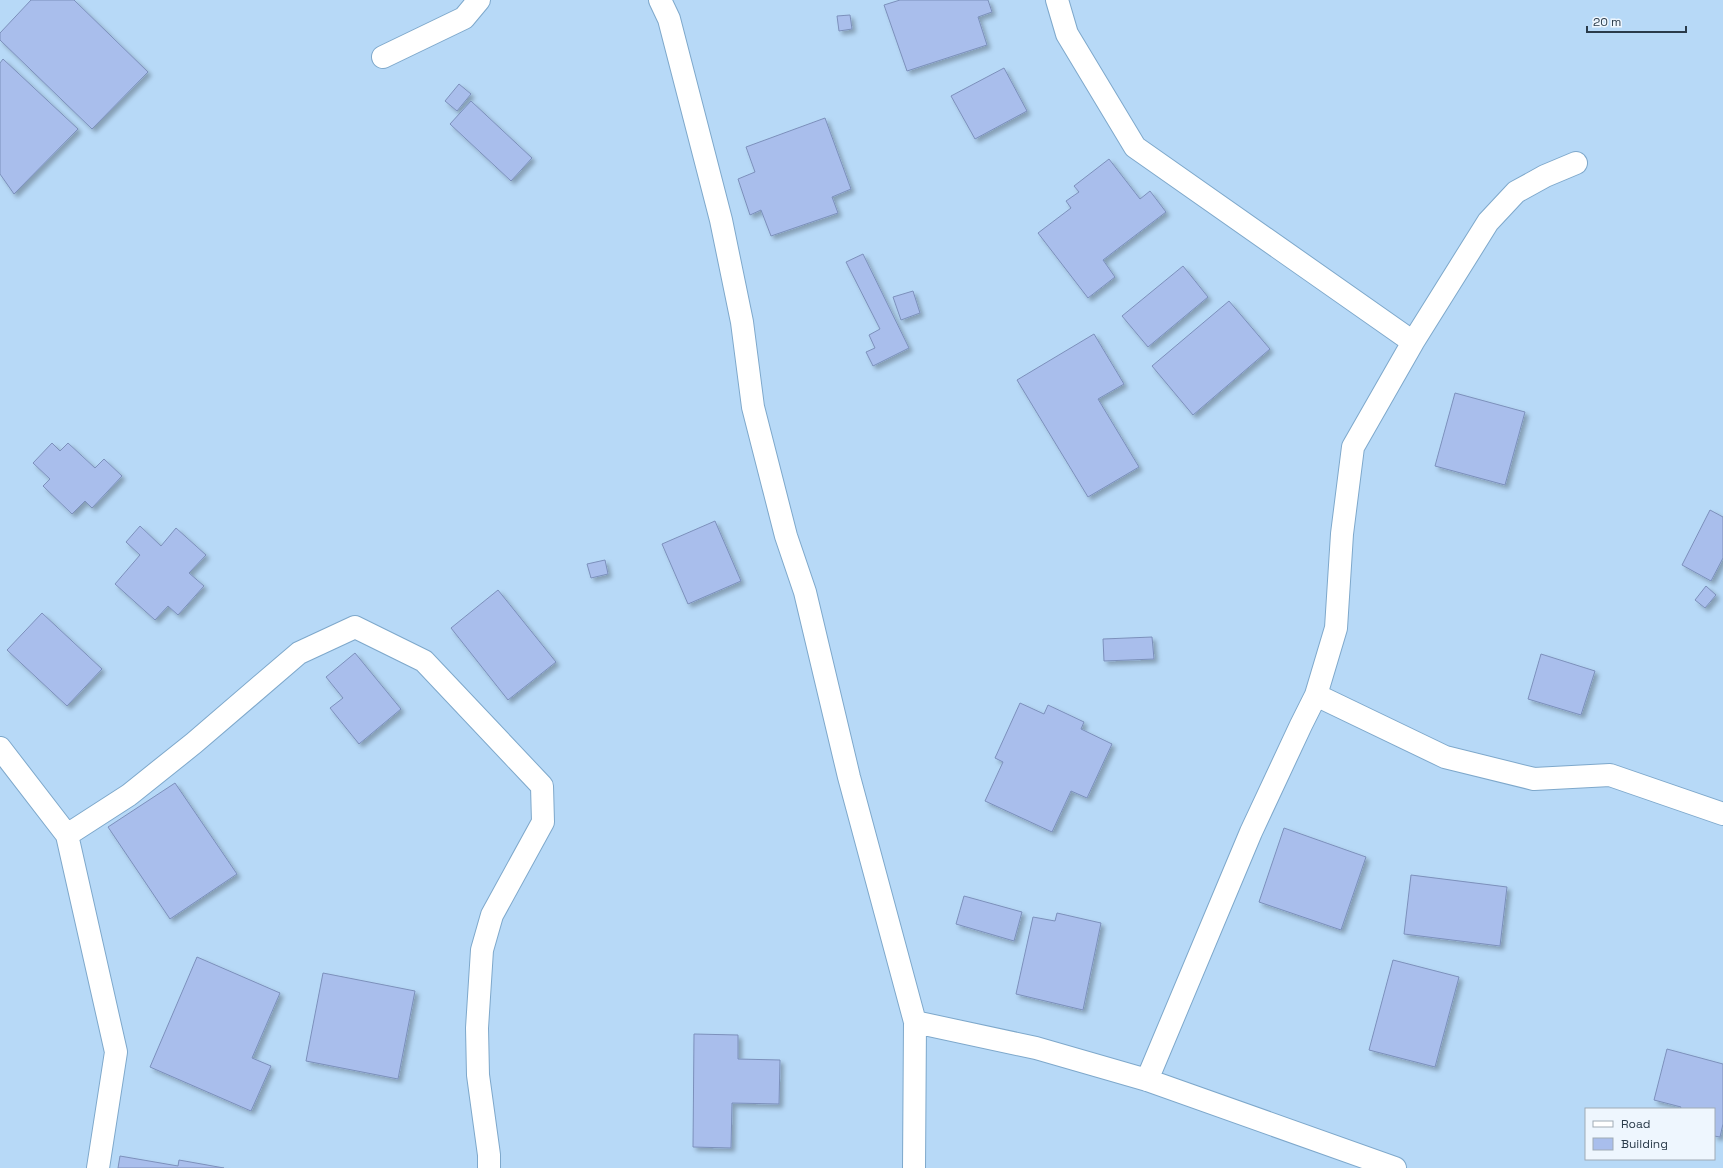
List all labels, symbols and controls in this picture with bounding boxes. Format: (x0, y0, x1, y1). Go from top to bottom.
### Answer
scale bar (1587, 8, 1686, 34)
text: 20 m (1593, 14, 1621, 30)
legend (1585, 1108, 1715, 1160)
text: Road (1621, 1116, 1650, 1132)
text: Building (1621, 1136, 1668, 1152)

